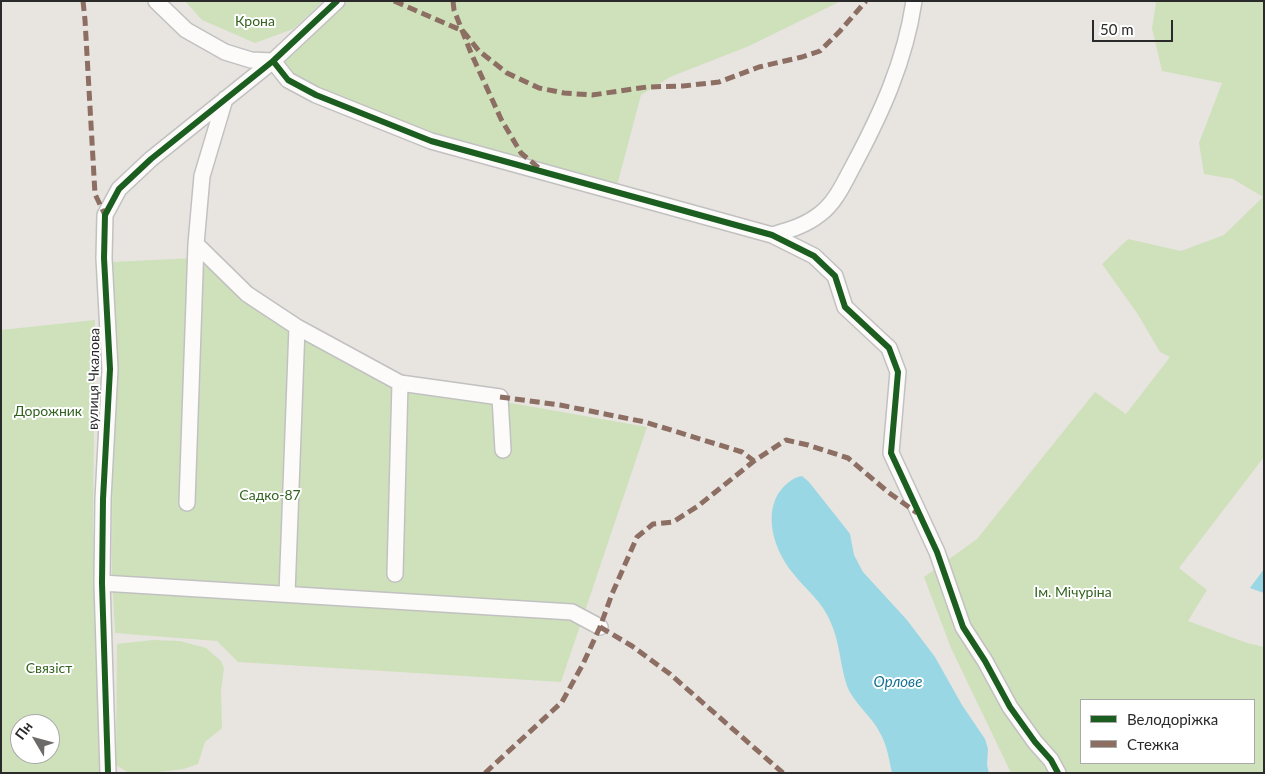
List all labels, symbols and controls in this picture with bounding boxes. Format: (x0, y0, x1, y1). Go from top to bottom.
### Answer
scale bar (1095, 10, 1176, 42)
park label: Крона (235, 13, 275, 29)
text: 50 m (1100, 20, 1134, 38)
street label: вулиця Чкалова (85, 328, 103, 430)
park label: Дорожник (14, 403, 82, 419)
park label: Садко-87 (239, 487, 301, 503)
park label: Ім. Мічуріна (1034, 584, 1112, 600)
park label: Связіст (26, 660, 72, 676)
water label: Орлове (874, 673, 922, 691)
legend (1080, 699, 1255, 764)
text: Велодоріжка (1127, 710, 1218, 728)
north arrow (10, 714, 60, 764)
text: Пн (11, 718, 36, 743)
text: Стежка (1127, 735, 1179, 753)

